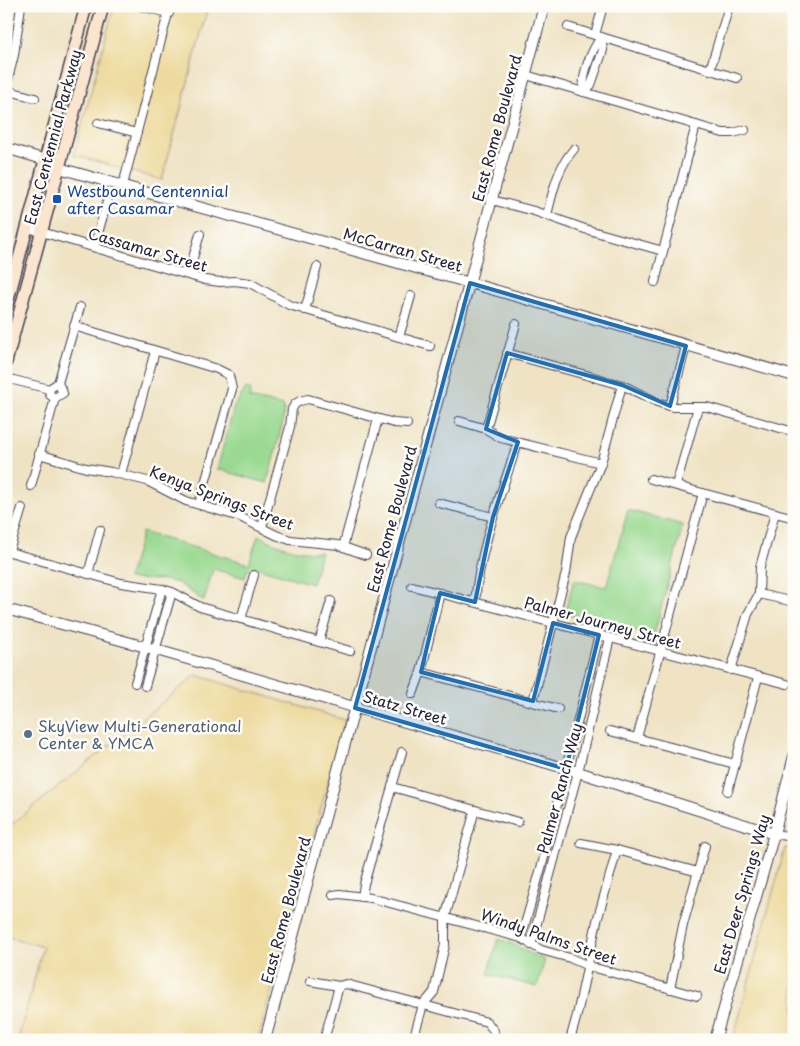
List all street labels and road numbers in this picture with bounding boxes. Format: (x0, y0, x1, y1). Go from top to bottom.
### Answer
street label: East Centennial Parkway (17, 47, 87, 227)
street label: East Rome Boulevard (465, 52, 527, 204)
street label: Cassamar Street (86, 221, 210, 277)
street label: McCarran Street (341, 221, 465, 277)
street label: East Rome Boulevard (360, 443, 422, 595)
street label: Kenya Springs Street (147, 459, 297, 535)
street label: Palmer Journey Street (522, 590, 684, 654)
street label: Statz Street (360, 684, 450, 730)
street label: Palmer Ranch Way (530, 720, 588, 856)
street label: East Deer Springs Way (707, 811, 775, 977)
street label: East Rome Boulevard (254, 834, 316, 986)
street label: Windy Palms Street (478, 902, 620, 970)

